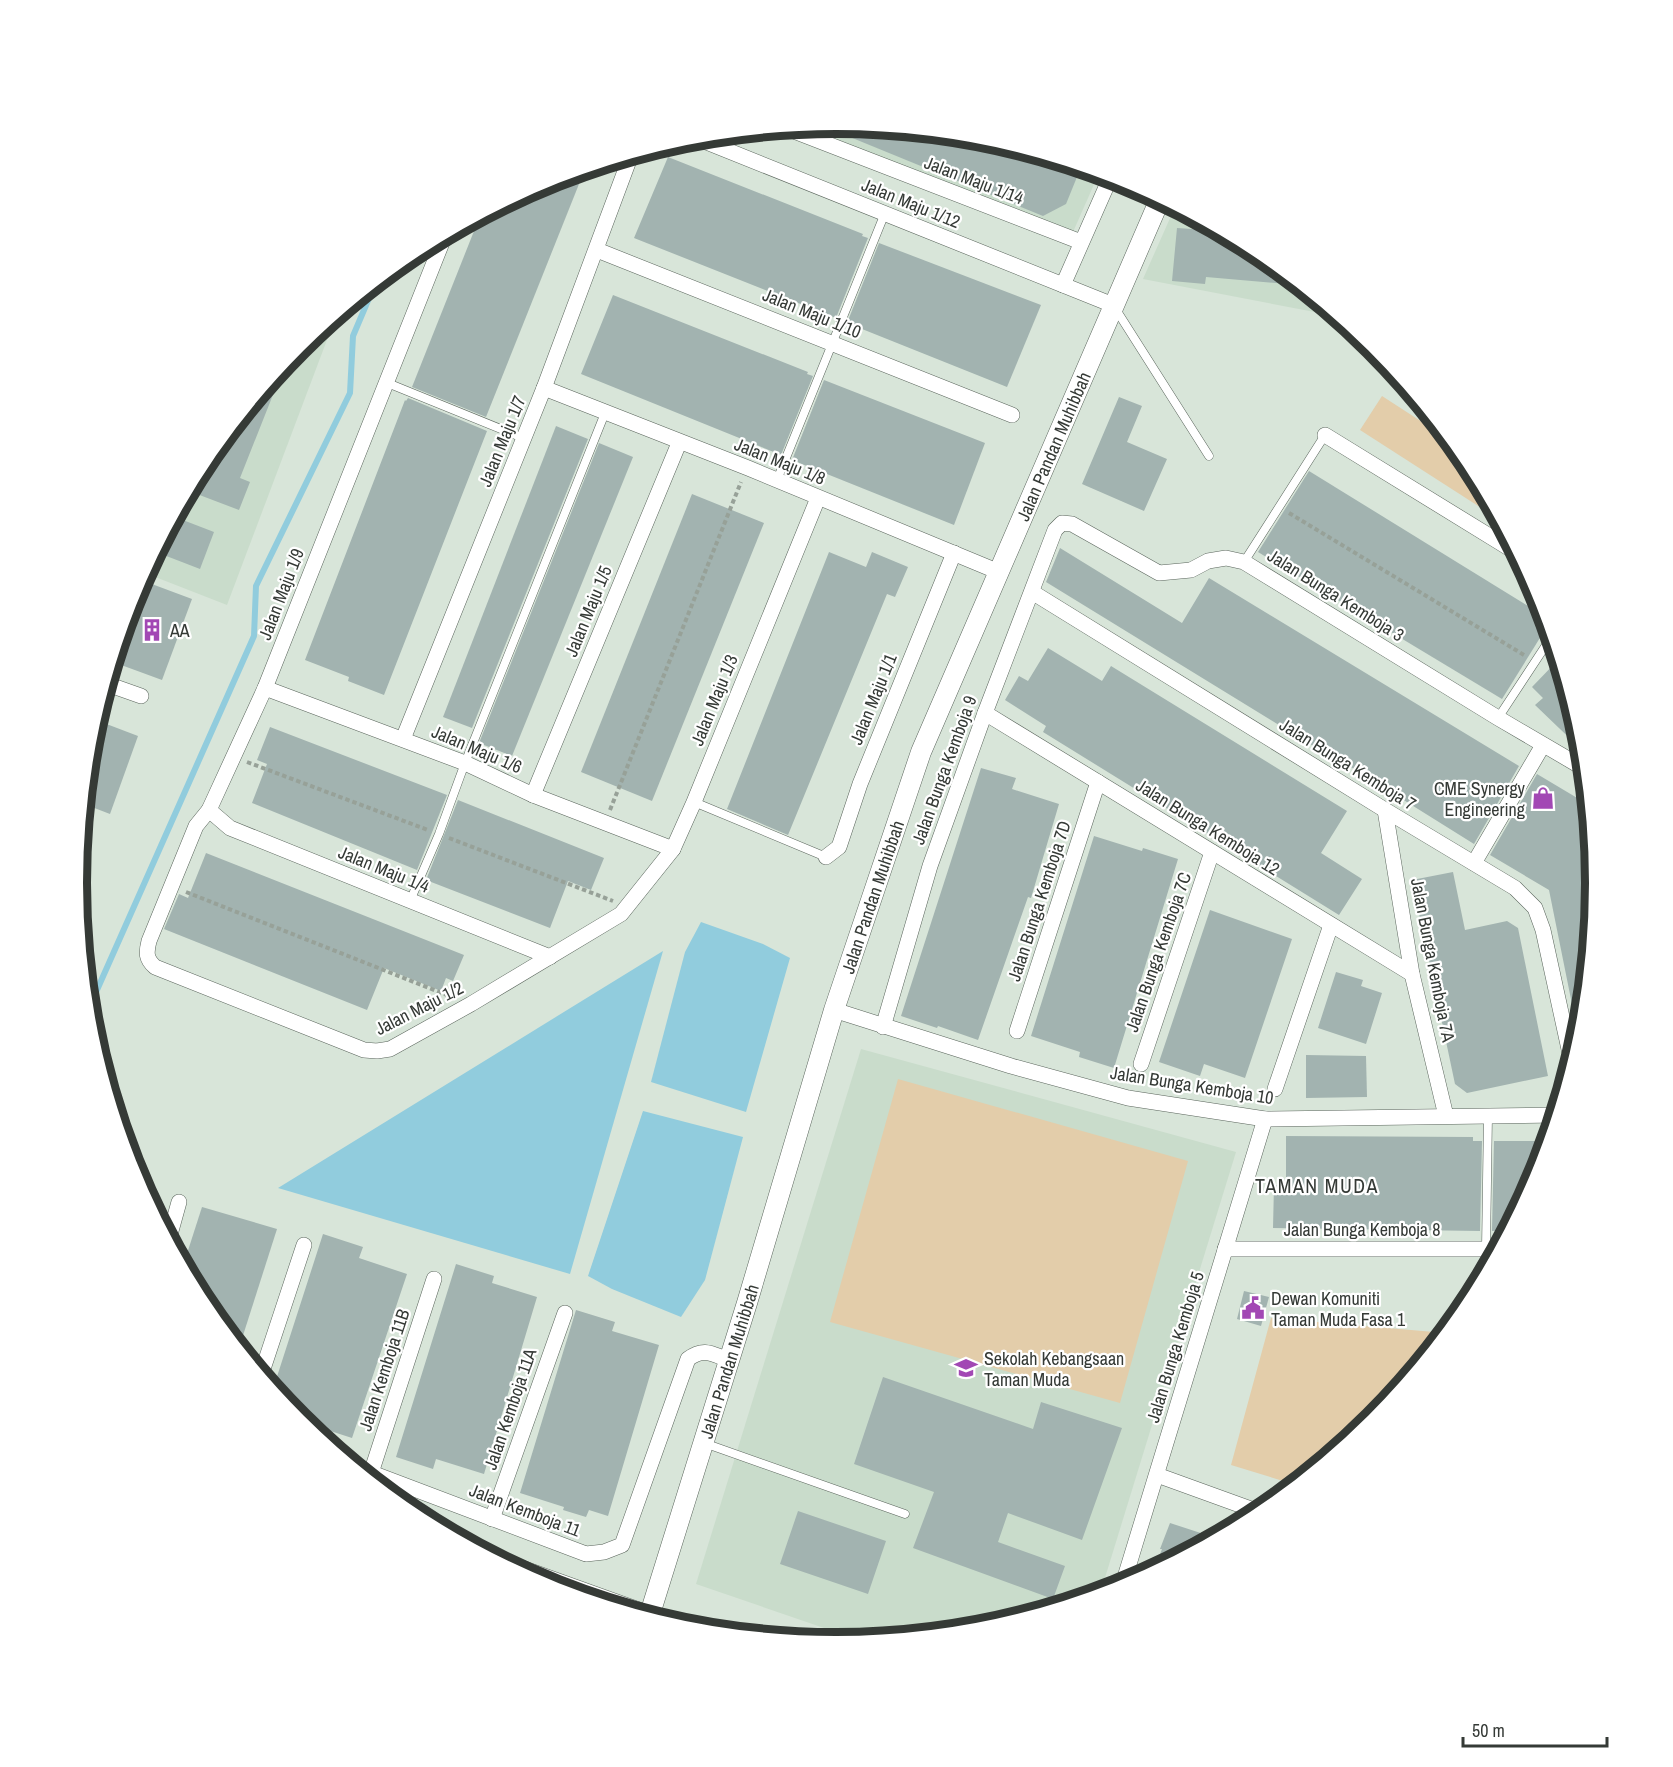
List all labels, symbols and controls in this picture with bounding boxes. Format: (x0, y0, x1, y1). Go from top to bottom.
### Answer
street label: Jalan Maju 1/14 (921, 150, 1027, 210)
street label: Jalan Maju 1/12 (858, 172, 964, 234)
street label: Jalan Maju 1/10 (759, 282, 865, 344)
street label: Jalan Pandan Muhibbah (1010, 368, 1096, 525)
street label: Jalan Maju 1/7 (472, 392, 532, 490)
street label: Jalan Maju 1/8 (731, 431, 829, 491)
street label: Jalan Bunga Kemboja 3 (1263, 543, 1409, 647)
street label: Jalan Maju 1/9 (252, 545, 310, 643)
street label: Jalan Maju 1/5 (558, 562, 618, 660)
building icon: AA (139, 617, 165, 643)
place label: AA (169, 618, 190, 643)
street label: Jalan Maju 1/1 (843, 649, 903, 748)
street label: Jalan Maju 1/3 (684, 651, 744, 749)
street label: Jalan Bunga Kemboja 9 (905, 692, 983, 848)
street label: Jalan Bunga Kemboja 7 (1275, 712, 1421, 816)
street label: Jalan Maju 1/6 (428, 719, 526, 779)
street label: Jalan Bunga Kemboja 12 (1131, 773, 1285, 881)
place label: CME Synergy Engineering (1434, 776, 1526, 822)
shop icon: CME Synergy Engineering (1530, 785, 1556, 811)
street label: Jalan Pandan Muhibbah (835, 817, 910, 977)
street label: Jalan Bunga Kemboja 7D (1001, 818, 1077, 984)
street label: Jalan Maju 1/4 (335, 839, 433, 899)
street label: Jalan Bunga Kemboja 7C (1119, 869, 1197, 1035)
street label: Jalan Bunga Kemboja 7A (1405, 876, 1461, 1044)
street label: Jalan Maju 1/2 (371, 975, 467, 1041)
street label: Jalan Bunga Kemboja 10 (1109, 1060, 1275, 1110)
district label: TAMAN MUDA (1255, 1172, 1379, 1199)
street label: Jalan Bunga Kemboja 8 (1284, 1217, 1440, 1242)
street label: Jalan Bunga Kemboja 5 (1140, 1268, 1210, 1426)
street label: Jalan Pandan Muhibbah (693, 1281, 764, 1441)
place label: Dewan Komuniti Taman Muda Fasa 1 (1271, 1286, 1406, 1332)
public building icon: Dewan Komuniti Taman Muda Fasa 1 (1240, 1295, 1266, 1321)
street label: Jalan Kemboja 11B (353, 1306, 416, 1434)
street label: Jalan Kemboja 11A (478, 1345, 543, 1473)
place label: Sekolah Kebangsaan Taman Muda (984, 1346, 1124, 1392)
school or university icon: Sekolah Kebangsaan Taman Muda (953, 1355, 979, 1381)
street label: Jalan Kemboja 11 (466, 1477, 585, 1543)
scale bar (1463, 1710, 1607, 1748)
text: 50 m (1472, 1718, 1505, 1743)

